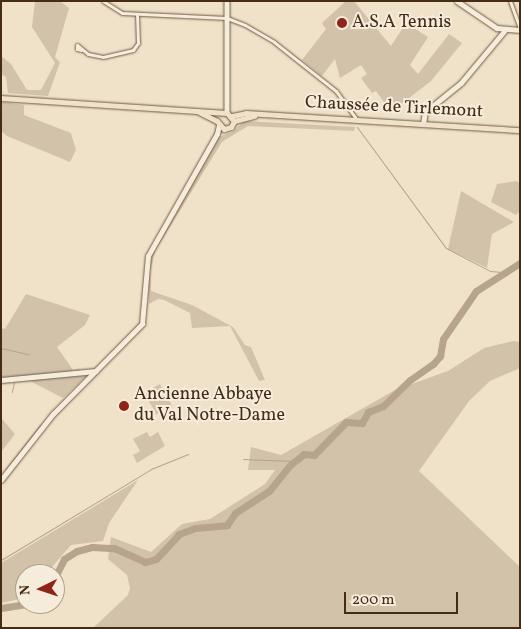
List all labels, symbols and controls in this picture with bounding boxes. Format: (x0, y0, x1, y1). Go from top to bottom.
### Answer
place label: A.S.A Tennis (352, 12, 452, 34)
marker: A.S.A Tennis (336, 17, 348, 29)
street label: Chaussée de Tirlemont (304, 93, 484, 123)
place label: Ancienne Abbaye du Val Notre-Dame (134, 385, 285, 428)
marker: Ancienne Abbaye du Val Notre-Dame (118, 400, 130, 412)
north arrow (15, 564, 65, 614)
scale bar (346, 582, 460, 614)
text: N (16, 584, 35, 596)
text: 200 m (352, 590, 395, 611)

